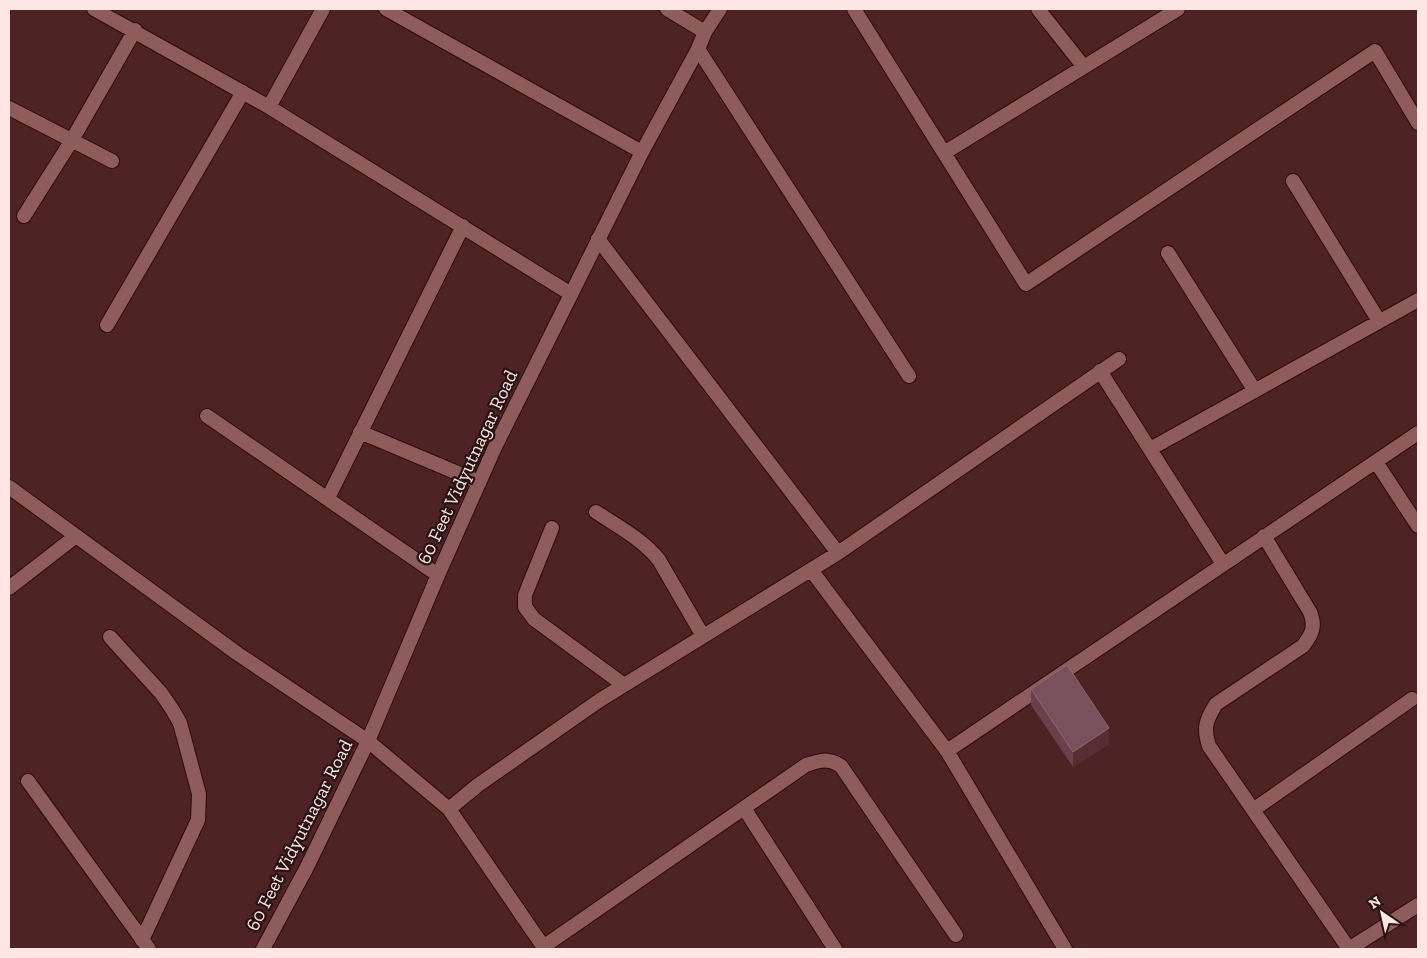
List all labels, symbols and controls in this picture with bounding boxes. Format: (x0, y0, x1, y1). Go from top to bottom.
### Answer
street label: 60 Feet Vidyutnagar Road (412, 366, 522, 568)
street label: 60 Feet Vidyutnagar Road (241, 735, 358, 934)
north arrow (1357, 888, 1407, 938)
text: N (1366, 892, 1384, 913)

